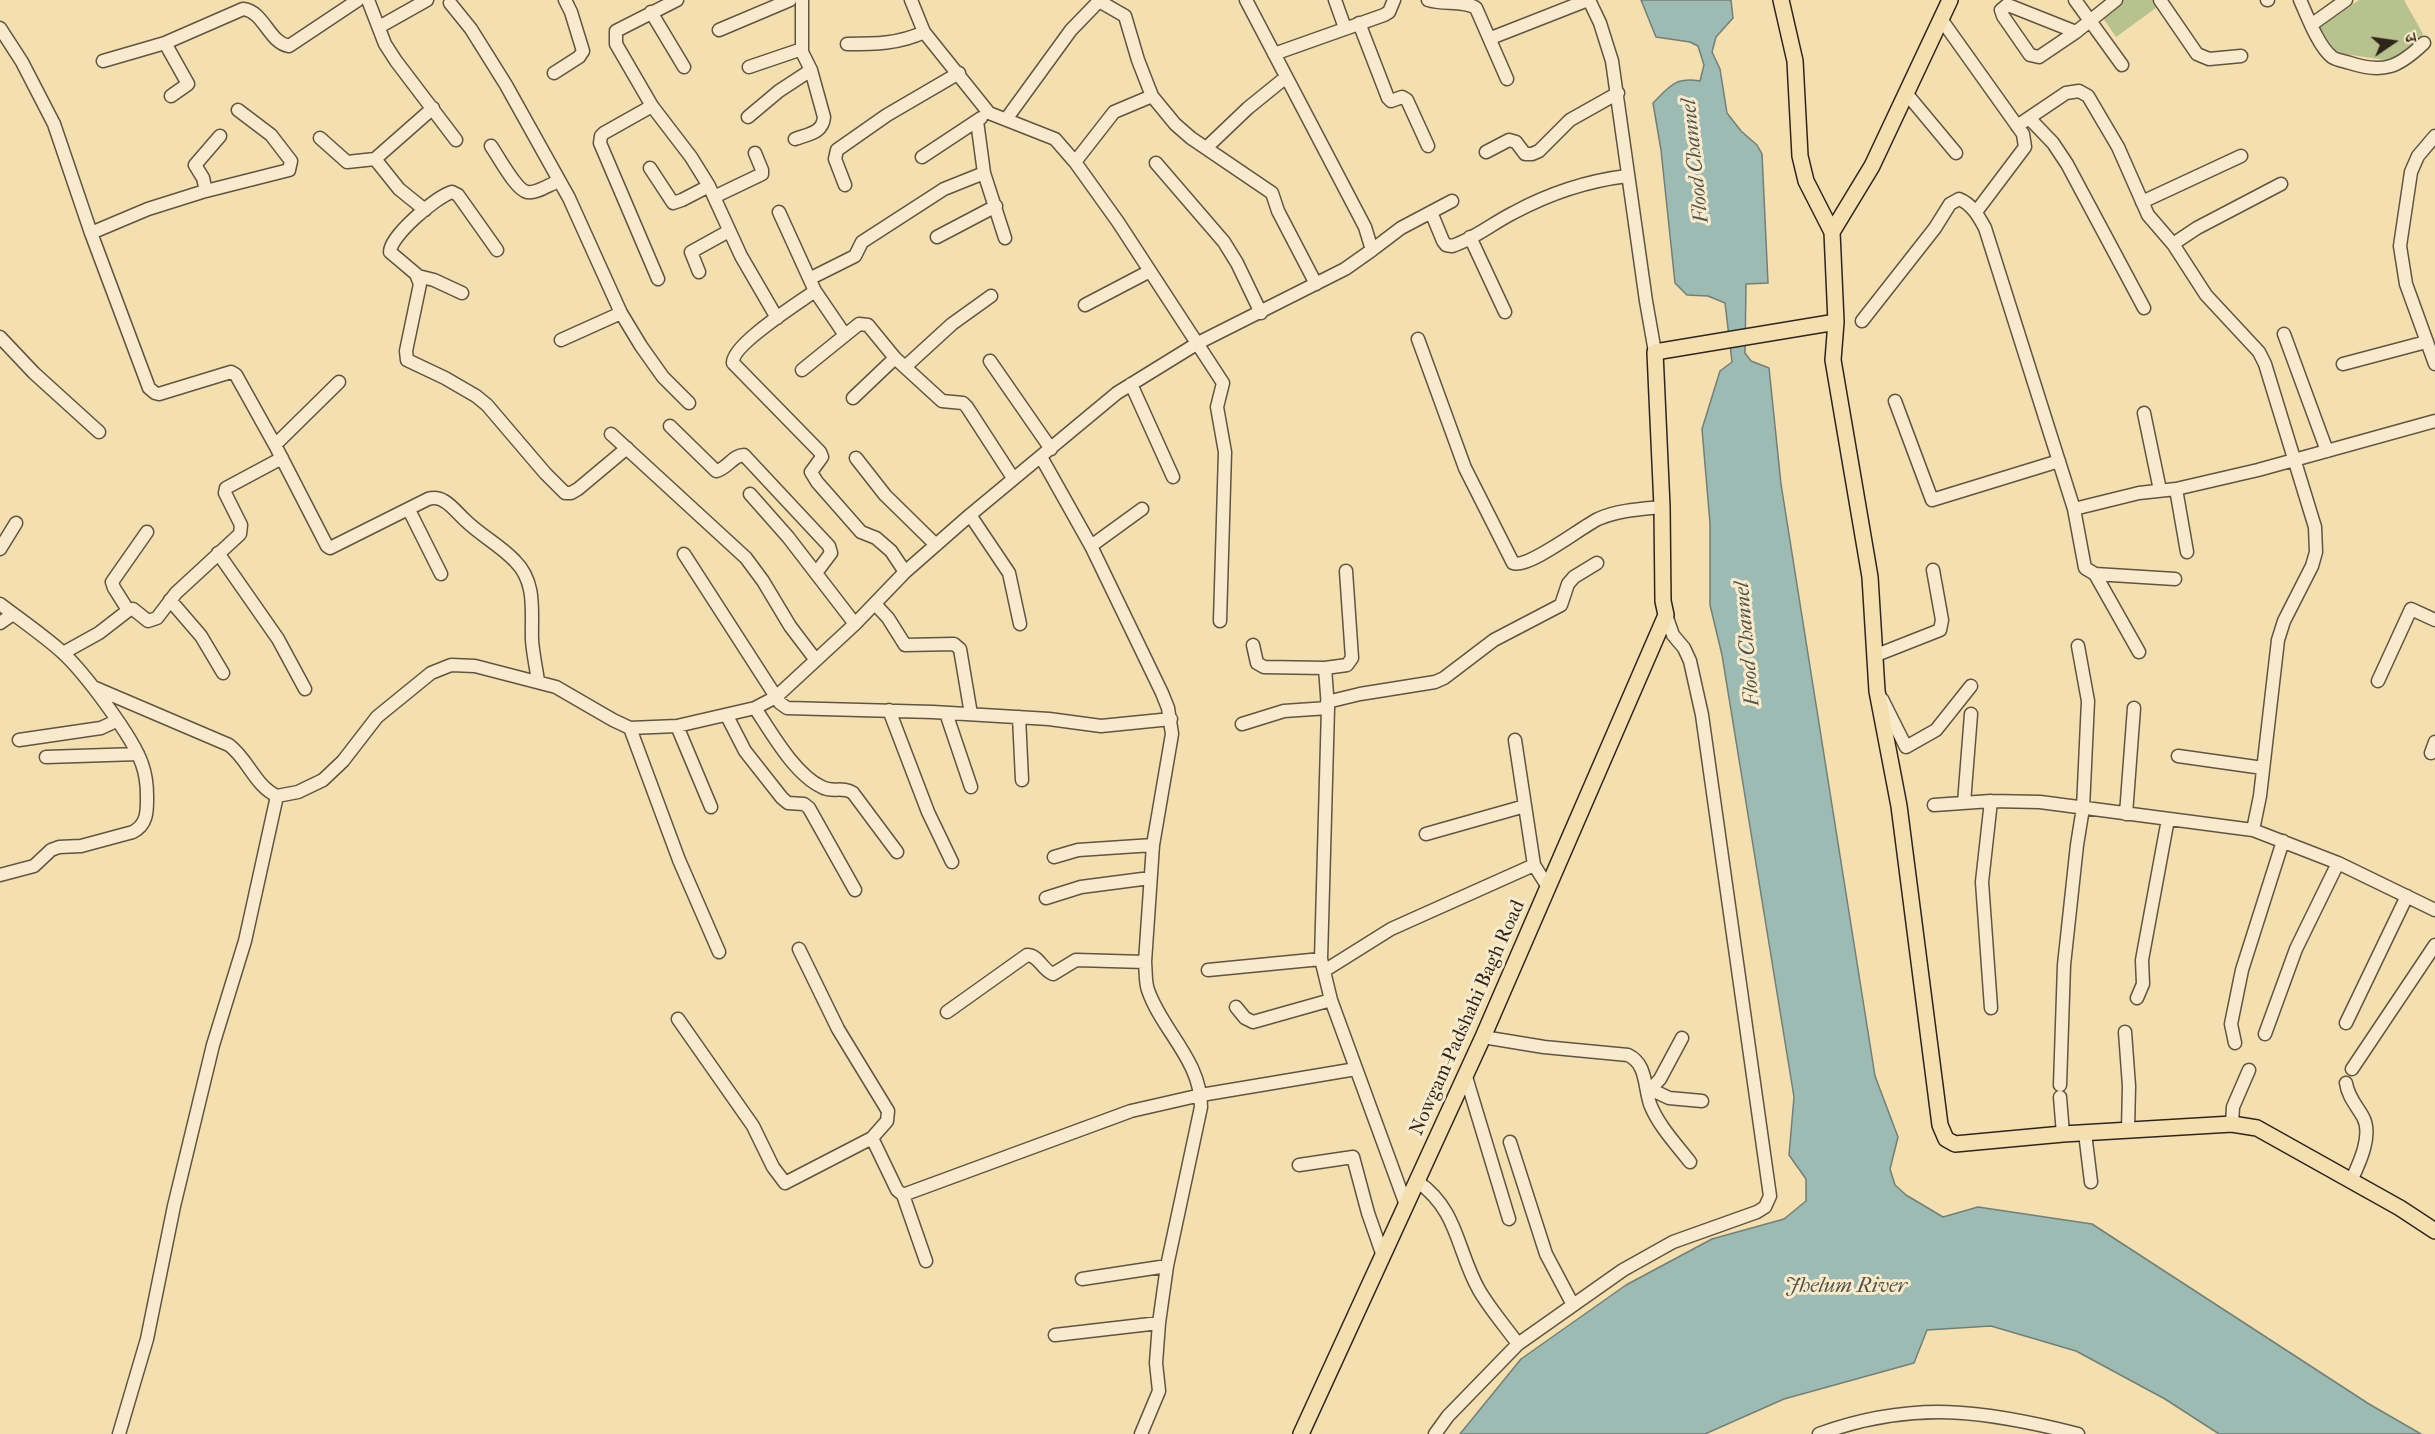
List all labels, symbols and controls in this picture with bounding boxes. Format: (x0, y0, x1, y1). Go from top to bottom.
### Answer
north arrow (2363, 12, 2423, 72)
text: उ (2401, 32, 2421, 44)
water label: Flood Channel (1677, 98, 1715, 224)
water label: Flood Channel (1730, 581, 1766, 707)
street label: Nowgam-Padshahi Bagh Road (1405, 897, 1531, 1139)
water label: Jhelum River (1785, 1274, 1907, 1300)

